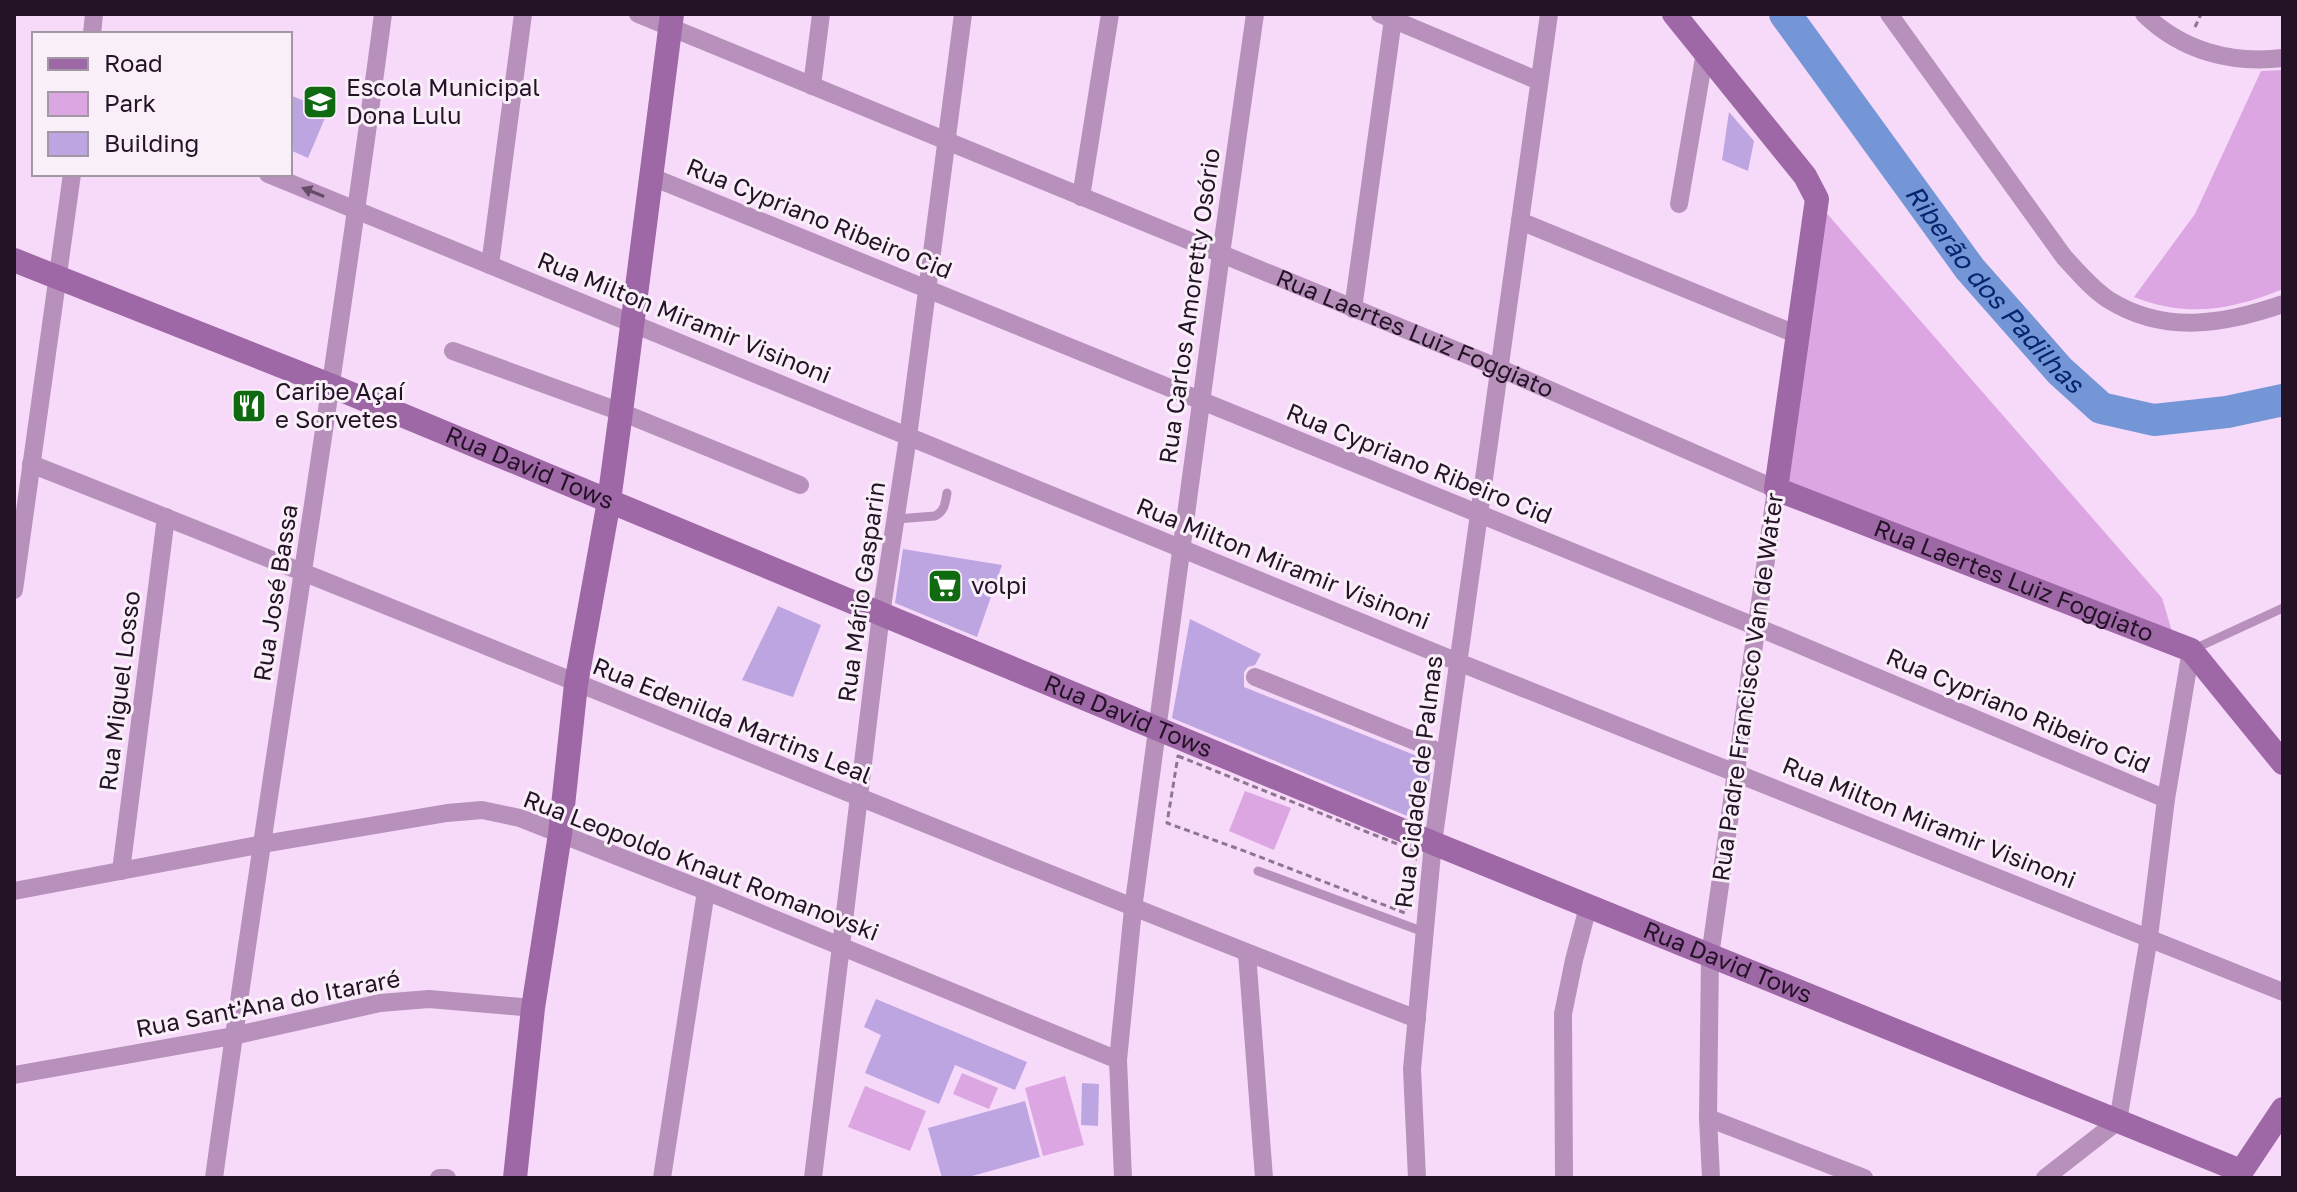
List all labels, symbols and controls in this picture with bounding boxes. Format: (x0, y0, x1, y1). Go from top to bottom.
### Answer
legend (32, 32, 292, 176)
text: Road (104, 48, 163, 77)
place label: Escola Municipal Dona Lulu (346, 72, 540, 129)
school or university icon: Escola Municipal Dona Lulu (301, 83, 339, 121)
text: Park (104, 88, 156, 117)
text: Building (104, 128, 199, 157)
street label: Rua Carlos Amoretty Osório (1152, 146, 1225, 465)
street label: Rua Cypriano Ribeiro Cid (683, 151, 957, 284)
water label: Riberão dos Padilhas (1899, 179, 2091, 400)
one-way arrow (301, 186, 324, 199)
street label: Rua Milton Miramir Visinoni (534, 244, 835, 389)
street label: Rua Laertes Luiz Foggiato (1272, 262, 1558, 403)
place label: Caribe Açaí e Sorvetes (275, 376, 406, 433)
restaurant icon: Caribe Açaí e Sorvetes (230, 387, 268, 425)
street label: Rua Cypriano Ribeiro Cid (1283, 396, 1557, 529)
street label: Rua David Tows (442, 419, 619, 514)
street label: Rua Mário Gasparin (831, 480, 890, 704)
street label: Rua Milton Miramir Visinoni (1133, 490, 1434, 635)
street label: Rua Padre Francisco Van de Water (1705, 491, 1788, 883)
street label: Rua José Bassa (246, 502, 303, 683)
street label: Rua Laertes Luiz Foggiato (1870, 512, 2158, 647)
supermarket icon: volpi (926, 567, 964, 605)
place label: volpi (971, 570, 1027, 599)
street label: Rua Miguel Losso (92, 589, 145, 793)
street label: Rua Cypriano Ribeiro Cid (1882, 641, 2155, 778)
street label: Rua Edenilda Martins Leal (589, 650, 876, 789)
street label: Rua Cidade de Palmas (1388, 654, 1447, 910)
street label: Rua David Tows (1040, 667, 1217, 763)
street label: Rua Milton Miramir Visinoni (1779, 749, 2080, 894)
street label: Rua Leopoldo Knaut Romanovski (520, 783, 883, 946)
street label: Rua David Tows (1639, 914, 1817, 1008)
street label: Rua Sant'Ana do Itararé (133, 963, 402, 1042)

